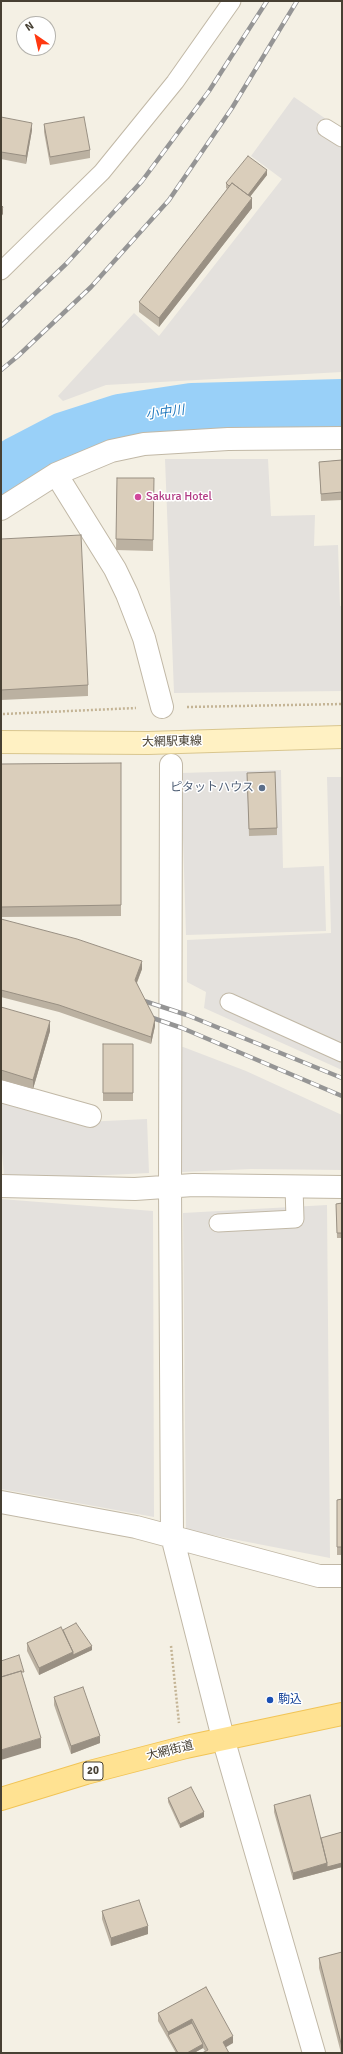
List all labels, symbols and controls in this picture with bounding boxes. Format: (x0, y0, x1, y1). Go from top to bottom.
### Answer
north arrow (16, 16, 56, 56)
text: N (23, 19, 36, 34)
water label: 小中川 (145, 403, 185, 423)
place label: Sakura Hotel (146, 490, 212, 504)
marker: Sakura Hotel (133, 492, 143, 502)
street label: 大網駅東線 (142, 734, 202, 750)
place label: ピタットハウス (170, 781, 254, 795)
marker: ピタットハウス (257, 783, 267, 793)
place label: 駒込 (278, 1693, 302, 1707)
marker: 駒込 (265, 1695, 275, 1705)
street label: 大網街道 (145, 1738, 195, 1764)
road number: 20 (83, 1762, 103, 1780)

